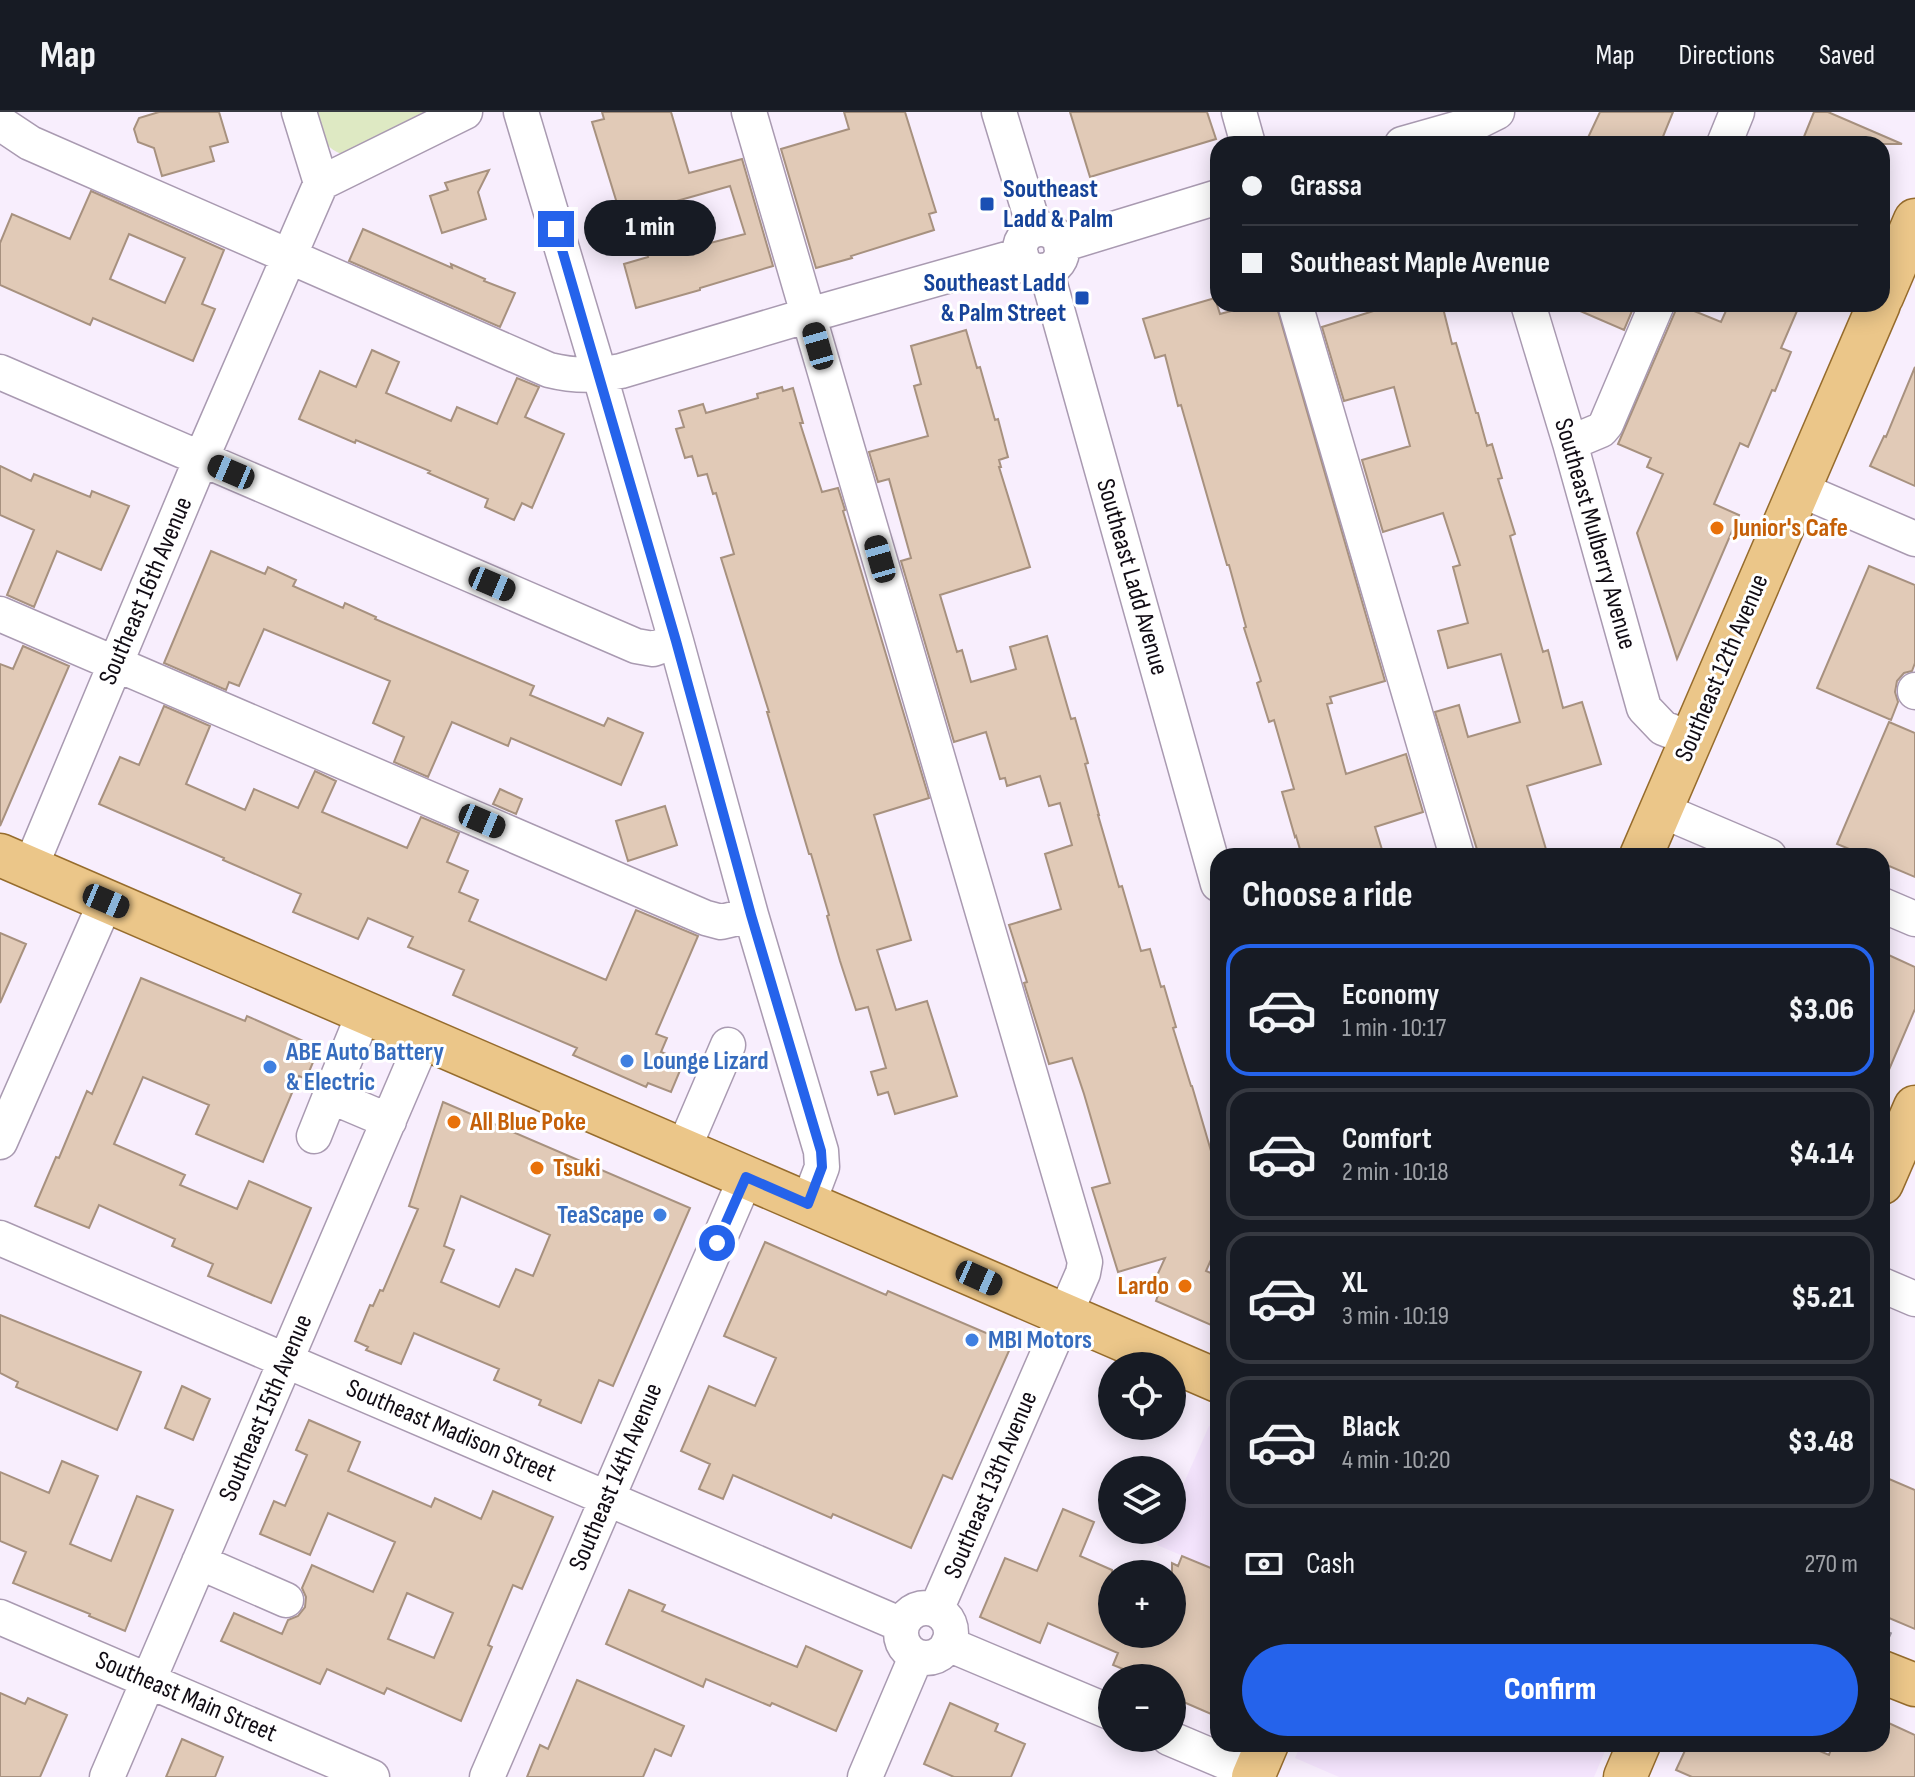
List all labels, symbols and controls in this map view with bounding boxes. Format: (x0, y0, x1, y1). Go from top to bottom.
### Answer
text: Map (40, 33, 96, 78)
text: Map (1596, 39, 1635, 72)
text: Directions (1679, 39, 1775, 72)
text: Saved (1819, 39, 1875, 72)
text: Grassa (1290, 168, 1362, 204)
place label: Southeast Ladd & Palm (1003, 174, 1113, 235)
marker: Southeast Ladd & Palm (978, 195, 996, 213)
callout: 1 min (584, 201, 716, 257)
route end (538, 211, 574, 247)
text: 1 min (625, 212, 675, 243)
text: Southeast Maple Avenue (1290, 245, 1550, 281)
place label: Southeast Ladd & Palm Street (923, 268, 1066, 329)
marker: Southeast Ladd & Palm Street (1073, 289, 1091, 307)
car (800, 320, 836, 372)
street label: Southeast Mulberry Avenue (1547, 415, 1643, 653)
car (204, 452, 258, 492)
street label: Southeast Ladd Avenue (1089, 475, 1175, 679)
street label: Southeast 16th Avenue (92, 492, 200, 690)
place label: Junior's Cafe (1732, 513, 1848, 544)
marker: Junior's Cafe (1708, 519, 1726, 537)
car (862, 533, 898, 585)
car (465, 564, 519, 604)
street label: Southeast 12th Avenue (1669, 570, 1775, 766)
car (455, 801, 509, 841)
text: Choose a ride (1242, 874, 1413, 917)
car (79, 881, 133, 921)
icon: car (1246, 974, 1318, 1046)
text: Economy (1342, 977, 1439, 1013)
text: $3.06 (1789, 992, 1854, 1028)
text: 1 min · 10:17 (1342, 1013, 1446, 1044)
place label: ABE Auto Battery & Electric (285, 1037, 444, 1098)
place label: Lounge Lizard (643, 1046, 769, 1077)
marker: Lounge Lizard (618, 1052, 636, 1070)
marker: ABE Auto Battery & Electric (261, 1058, 279, 1076)
place label: All Blue Poke (469, 1107, 586, 1138)
marker: All Blue Poke (445, 1113, 463, 1131)
icon: car (1246, 1118, 1318, 1190)
text: Comfort (1342, 1121, 1432, 1157)
text: $4.14 (1789, 1136, 1854, 1172)
place label: Tsuki (553, 1153, 601, 1184)
text: 2 min · 10:18 (1342, 1157, 1449, 1188)
marker: Tsuki (528, 1159, 546, 1177)
place label: TeaScape (557, 1200, 644, 1231)
marker: TeaScape (651, 1206, 669, 1224)
route start (699, 1225, 735, 1261)
car (952, 1257, 1006, 1299)
icon: car (1246, 1262, 1318, 1334)
text: XL (1342, 1265, 1368, 1301)
place label: Lardo (1118, 1271, 1169, 1302)
marker: Lardo (1176, 1277, 1194, 1295)
text: $5.21 (1791, 1280, 1854, 1316)
text: 3 min · 10:19 (1342, 1301, 1449, 1332)
street label: Southeast 15th Avenue (213, 1310, 319, 1506)
place label: MBI Motors (988, 1325, 1092, 1356)
marker: MBI Motors (963, 1331, 981, 1349)
map controls (1098, 1352, 1186, 1752)
button: locate (1098, 1352, 1186, 1440)
street label: Southeast Madison Street (341, 1373, 561, 1489)
street label: Southeast 14th Avenue (563, 1379, 669, 1575)
street label: Southeast 13th Avenue (938, 1387, 1044, 1583)
icon: car (1246, 1406, 1318, 1478)
text: Black (1342, 1409, 1400, 1445)
text: $3.48 (1788, 1424, 1854, 1460)
text: 4 min · 10:20 (1342, 1445, 1451, 1476)
button: layers (1098, 1456, 1186, 1544)
icon: cash (1242, 1542, 1286, 1586)
text: Cash (1306, 1546, 1355, 1582)
text: 270 m (1805, 1549, 1858, 1580)
button: + (1098, 1560, 1186, 1648)
button: Confirm (1242, 1644, 1858, 1736)
street label: Southeast Main Street (91, 1645, 281, 1749)
button: − (1098, 1664, 1186, 1752)

